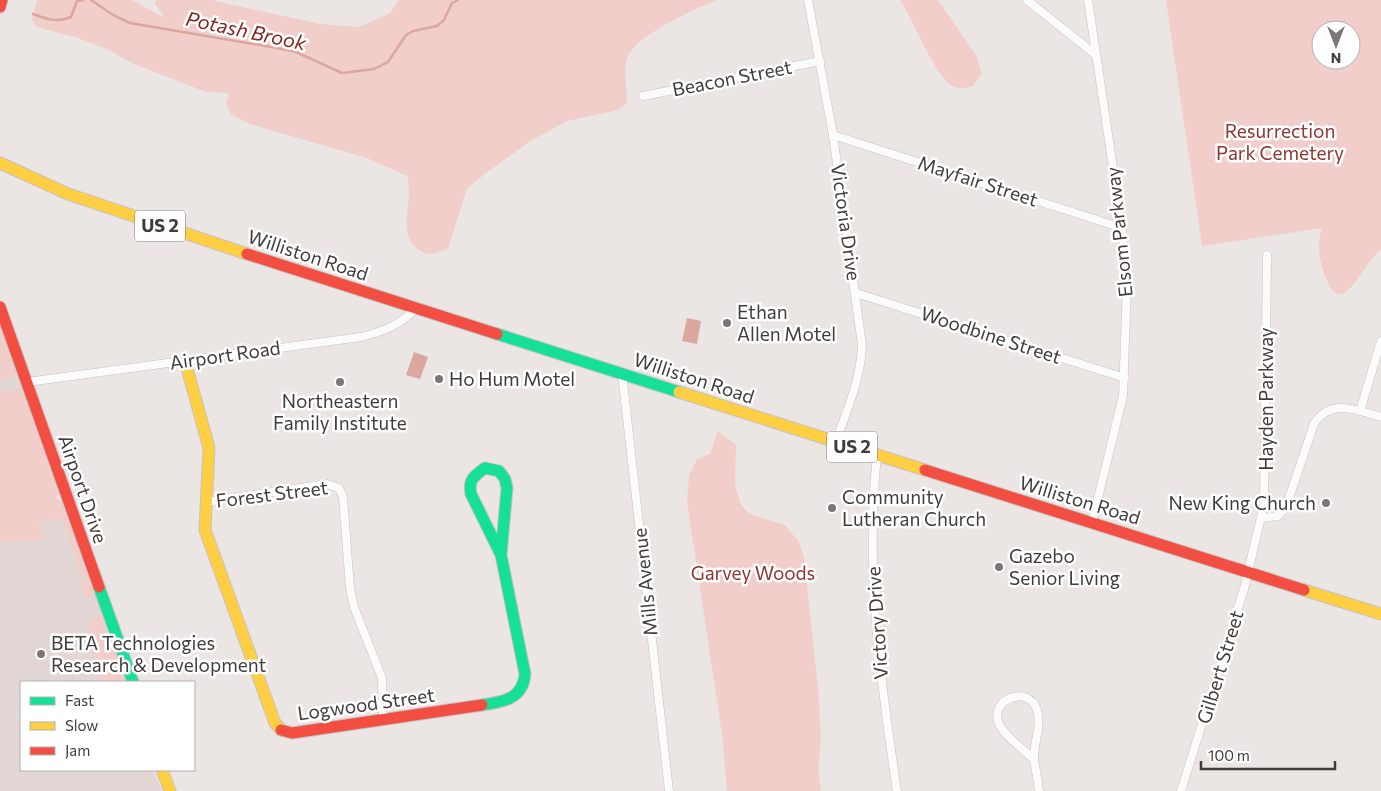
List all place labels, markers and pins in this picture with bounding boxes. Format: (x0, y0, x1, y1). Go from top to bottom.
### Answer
place label: Ethan Allen Motel (737, 300, 836, 345)
marker: Ethan Allen Motel (721, 317, 733, 329)
place label: Ho Hum Motel (449, 367, 575, 390)
marker: Ho Hum Motel (433, 373, 445, 385)
marker: Northeastern Family Institute (334, 376, 346, 388)
place label: Northeastern Family Institute (273, 389, 407, 434)
place label: Community Lutheran Church (842, 485, 986, 530)
place label: New King Church (1169, 491, 1316, 514)
marker: New King Church (1320, 497, 1332, 509)
marker: Community Lutheran Church (826, 502, 838, 514)
place label: Gazebo Senior Living (1009, 544, 1120, 589)
marker: Gazebo Senior Living (993, 561, 1005, 573)
place label: BETA Technologies Research & Development (51, 631, 267, 676)
marker: BETA Technologies Research & Development (35, 648, 47, 660)

